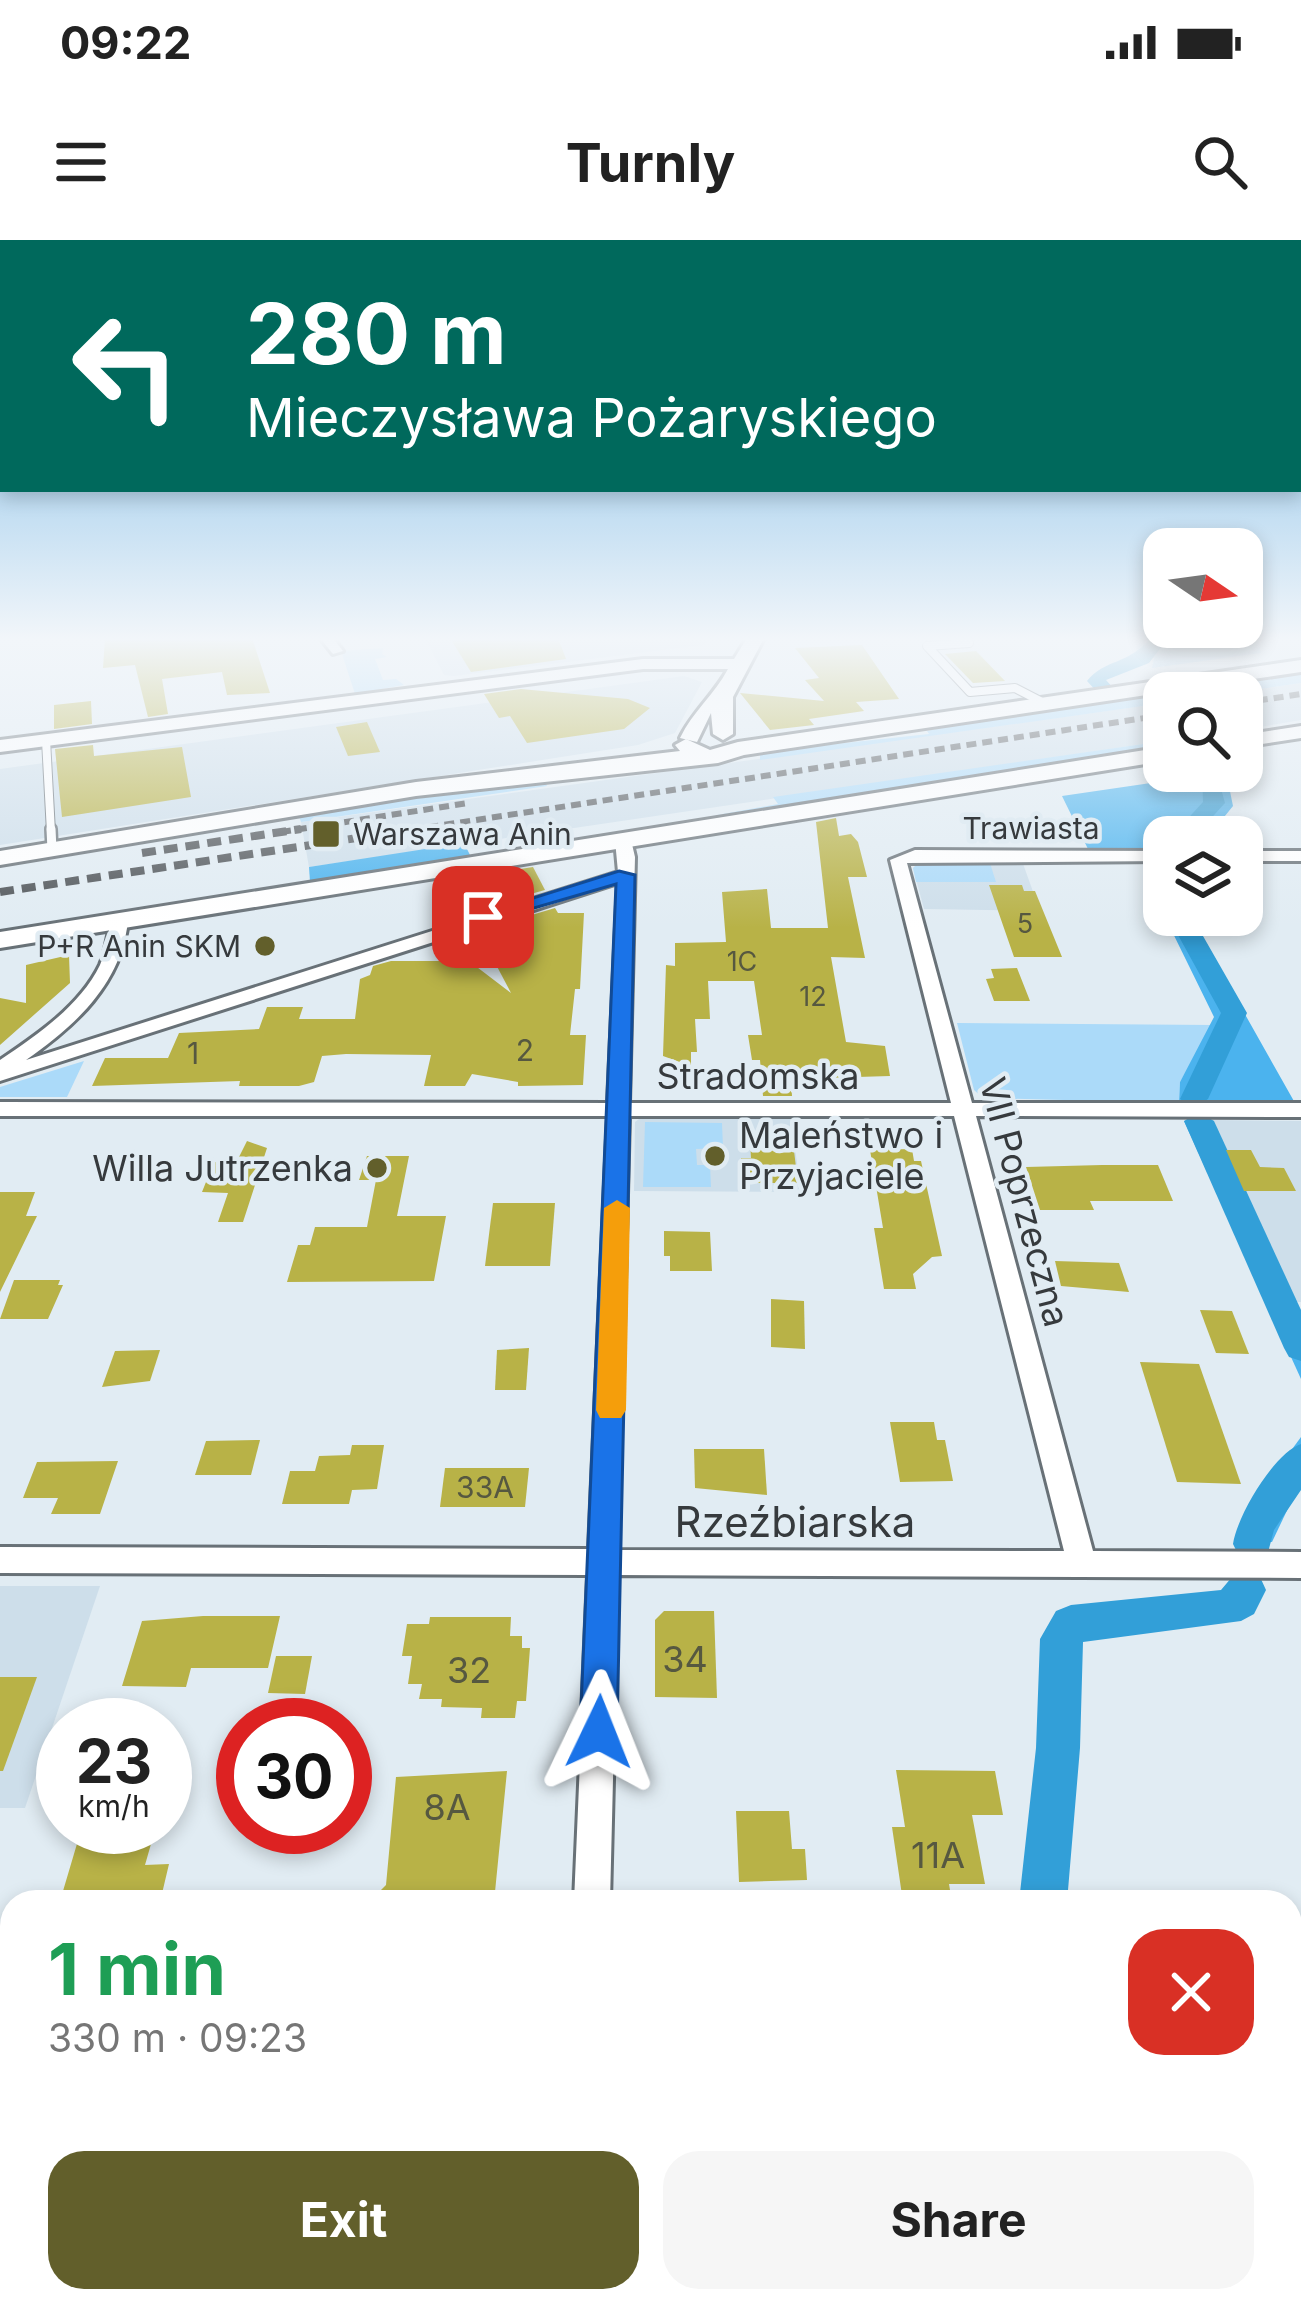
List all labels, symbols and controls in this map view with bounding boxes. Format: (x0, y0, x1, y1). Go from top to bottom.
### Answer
text: 09:22 (60, 15, 191, 70)
icon: menu (48, 129, 114, 195)
icon: search (1187, 129, 1253, 195)
text: Turnly (566, 130, 735, 195)
text: 280 m (246, 283, 507, 384)
icon: left (48, 288, 204, 444)
text: Mieczysława Pożaryskiego (246, 385, 937, 450)
north arrow (1143, 528, 1263, 648)
map controls (1143, 528, 1263, 936)
button: search (1143, 672, 1263, 792)
street label: Trawiasta (962, 810, 1100, 846)
place label: Warszawa Anin (353, 816, 572, 852)
button: layers (1143, 816, 1263, 936)
marker: Warszawa Anin (310, 818, 342, 850)
pin (432, 866, 534, 968)
icon: arrive (450, 884, 516, 950)
house number: 5 (1017, 907, 1033, 940)
place label: P+R Anin SKM (37, 928, 241, 964)
marker: P+R Anin SKM (252, 933, 278, 959)
house number: 1C (727, 945, 757, 978)
house number: 12 (799, 980, 827, 1013)
house number: 2 (516, 1032, 534, 1068)
house number: 1 (187, 1035, 199, 1071)
street label: Stradomska (657, 1054, 859, 1098)
street label: VII Poprzeczna (971, 1073, 1079, 1331)
place label: Maleństwo i Przyjaciele (739, 1113, 943, 1198)
marker: Maleństwo i Przyjaciele (702, 1143, 728, 1169)
place label: Willa Jutrzenka (92, 1146, 353, 1190)
marker: Willa Jutrzenka (364, 1155, 390, 1181)
house number: 33A (456, 1469, 514, 1505)
street label: Rzeźbiarska (675, 1496, 915, 1547)
house number: 34 (662, 1637, 708, 1681)
house number: 32 (447, 1648, 491, 1692)
position arrow (536, 1669, 662, 1795)
speed limit sign: 30 (216, 1698, 372, 1854)
text: 23 (76, 1725, 152, 1797)
house number: 8A (423, 1785, 471, 1829)
text: km/h (78, 1788, 150, 1824)
house number: 11A (911, 1833, 965, 1877)
text: 1 min (48, 1925, 226, 2012)
button: close (1128, 1929, 1254, 2055)
text: 330 m · 09:23 (48, 2014, 307, 2061)
button: Exit (48, 2151, 639, 2289)
button: Share (663, 2151, 1254, 2289)

